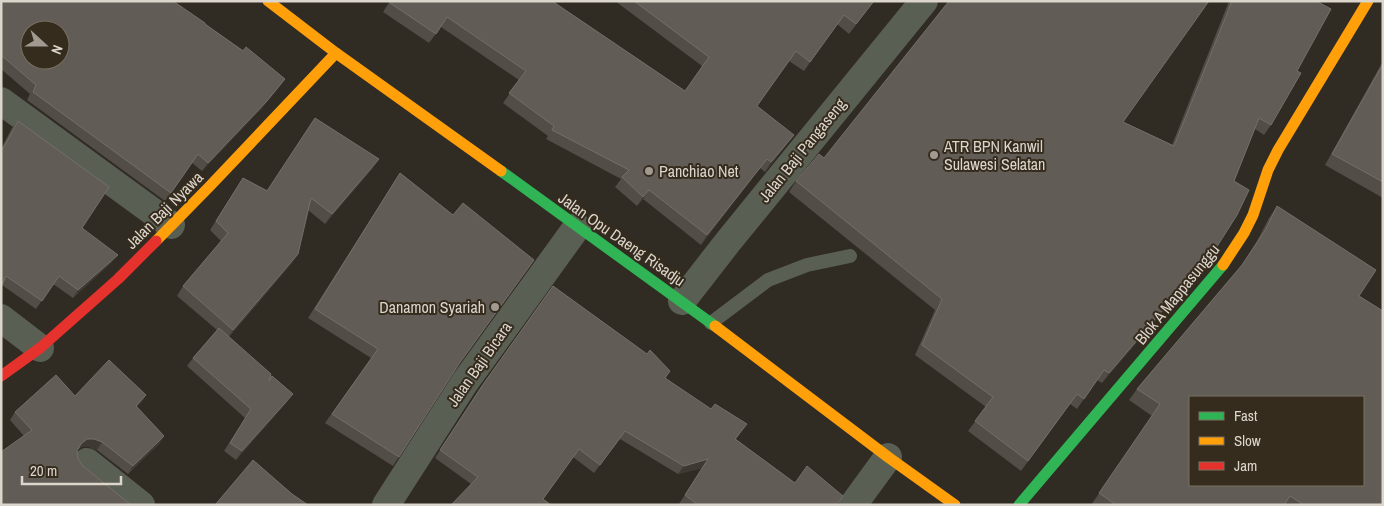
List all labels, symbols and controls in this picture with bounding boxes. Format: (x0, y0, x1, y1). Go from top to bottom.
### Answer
north arrow (20, 20, 70, 70)
text: N (47, 43, 67, 57)
street label: Jalan Baji Pangaseng (753, 93, 851, 207)
place label: ATR BPN Kanwil Sulawesi Selatan (943, 135, 1045, 175)
marker: ATR BPN Kanwil Sulawesi Selatan (928, 149, 940, 161)
place label: Panchiao Net (659, 160, 739, 182)
marker: Panchiao Net (643, 165, 655, 177)
street label: Jalan Baji Nyawa (120, 166, 208, 254)
street label: Jalan Opu Daeng Risadju (554, 187, 690, 291)
street label: Blok A Mappasunggu (1130, 239, 1224, 349)
place label: Danamon Syariah (379, 296, 485, 318)
marker: Danamon Syariah (489, 301, 501, 313)
street label: Jalan Baji Bicara (442, 316, 517, 411)
legend (1189, 396, 1364, 486)
text: Fast (1234, 405, 1258, 426)
text: Slow (1234, 430, 1261, 451)
scale bar (22, 454, 121, 486)
text: Jam (1234, 455, 1257, 476)
text: 20 m (30, 460, 57, 481)

